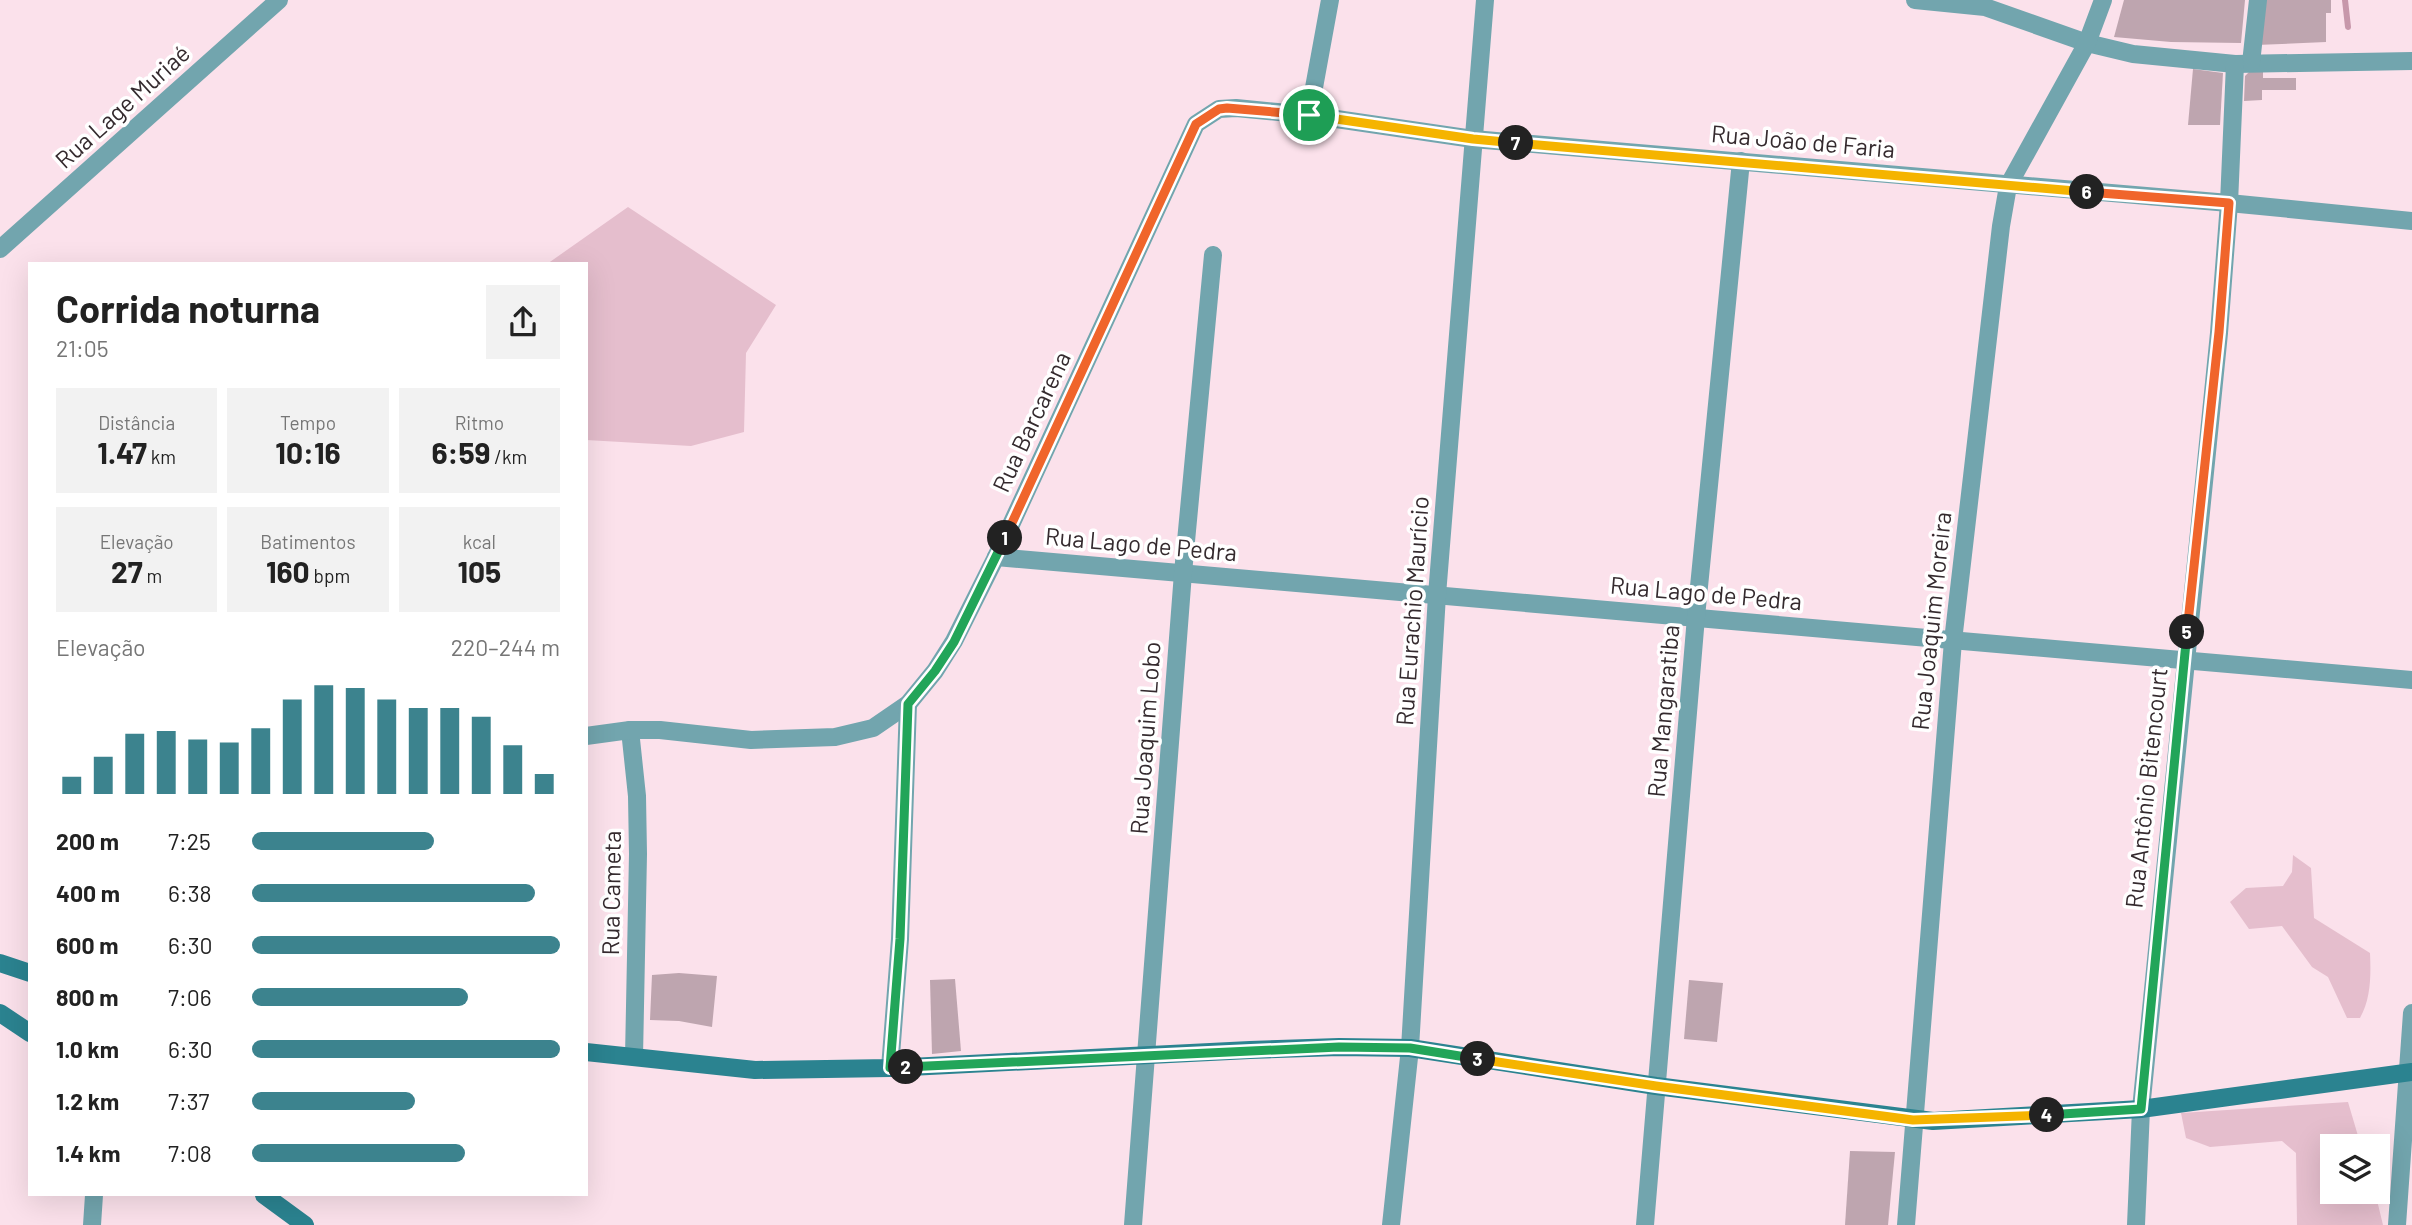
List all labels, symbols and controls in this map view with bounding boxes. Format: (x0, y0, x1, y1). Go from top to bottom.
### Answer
street label: Rua Lage Muriaé (49, 38, 195, 174)
pin (1279, 85, 1339, 145)
icon: arrive (1290, 96, 1328, 134)
street label: Rua João de Faria (1710, 118, 1896, 163)
pin: 7 (1498, 125, 1534, 160)
text: 7 (1511, 131, 1520, 154)
pin: 6 (2070, 174, 2104, 210)
text: 6 (2081, 180, 2092, 203)
text: Corrida noturna (56, 285, 320, 331)
button: share (486, 285, 560, 359)
text: 21:05 (56, 334, 109, 362)
street label: Rua Barcarena (985, 346, 1076, 496)
text: Distância (98, 411, 175, 434)
text: Tempo (280, 411, 336, 434)
text: Ritmo (455, 411, 504, 434)
text: 1.47 (97, 434, 147, 470)
text: 10:16 (275, 434, 341, 470)
text: 6:59 (431, 434, 491, 470)
text: km (147, 445, 176, 468)
text: /km (491, 445, 527, 468)
street label: Rua Eurachio Maurício (1389, 495, 1434, 727)
street label: Rua Joaquim Moreira (1905, 510, 1956, 731)
pin: 1 (988, 520, 1023, 556)
street label: Rua Lago de Pedra (1044, 521, 1238, 566)
text: 1 (1001, 526, 1008, 549)
text: Elevação (100, 530, 174, 553)
text: Batimentos (260, 530, 356, 553)
text: kcal (463, 530, 496, 553)
text: 27 (111, 553, 143, 589)
text: 160 (266, 553, 310, 589)
text: 105 (457, 553, 501, 589)
text: m (143, 564, 162, 587)
text: bpm (310, 564, 350, 587)
street label: Rua Lago de Pedra (1609, 570, 1803, 615)
pin: 5 (2170, 614, 2204, 650)
text: 5 (2181, 620, 2192, 643)
street label: Rua Mangaratiba (1641, 623, 1684, 798)
text: Elevação (56, 633, 146, 661)
text: 220–244 m (451, 633, 560, 661)
street label: Rua Joaquim Lobo (1123, 640, 1166, 835)
street label: Rua Antônio Bitencourt (2118, 666, 2173, 909)
text: 200 m (56, 827, 119, 855)
text: 7:25 (168, 827, 211, 855)
street label: Rua Cameta (595, 830, 626, 956)
text: 400 m (56, 879, 120, 907)
text: 6:38 (168, 879, 211, 907)
text: 600 m (56, 931, 118, 959)
text: 6:30 (168, 931, 212, 959)
text: 800 m (56, 983, 118, 1011)
text: 7:06 (168, 983, 212, 1011)
text: 1.0 km (56, 1035, 119, 1063)
text: 6:30 (168, 1035, 212, 1063)
pin: 3 (1460, 1042, 1496, 1076)
text: 3 (1472, 1047, 1483, 1070)
pin: 2 (888, 1050, 923, 1084)
text: 2 (900, 1055, 911, 1078)
text: 1.2 km (56, 1087, 119, 1115)
text: 7:37 (168, 1087, 209, 1115)
pin: 4 (2030, 1098, 2064, 1132)
text: 4 (2041, 1103, 2052, 1126)
map controls (2320, 1134, 2390, 1204)
button: layers (2320, 1134, 2390, 1204)
text: 1.4 km (56, 1139, 120, 1167)
text: 7:08 (168, 1139, 212, 1167)

